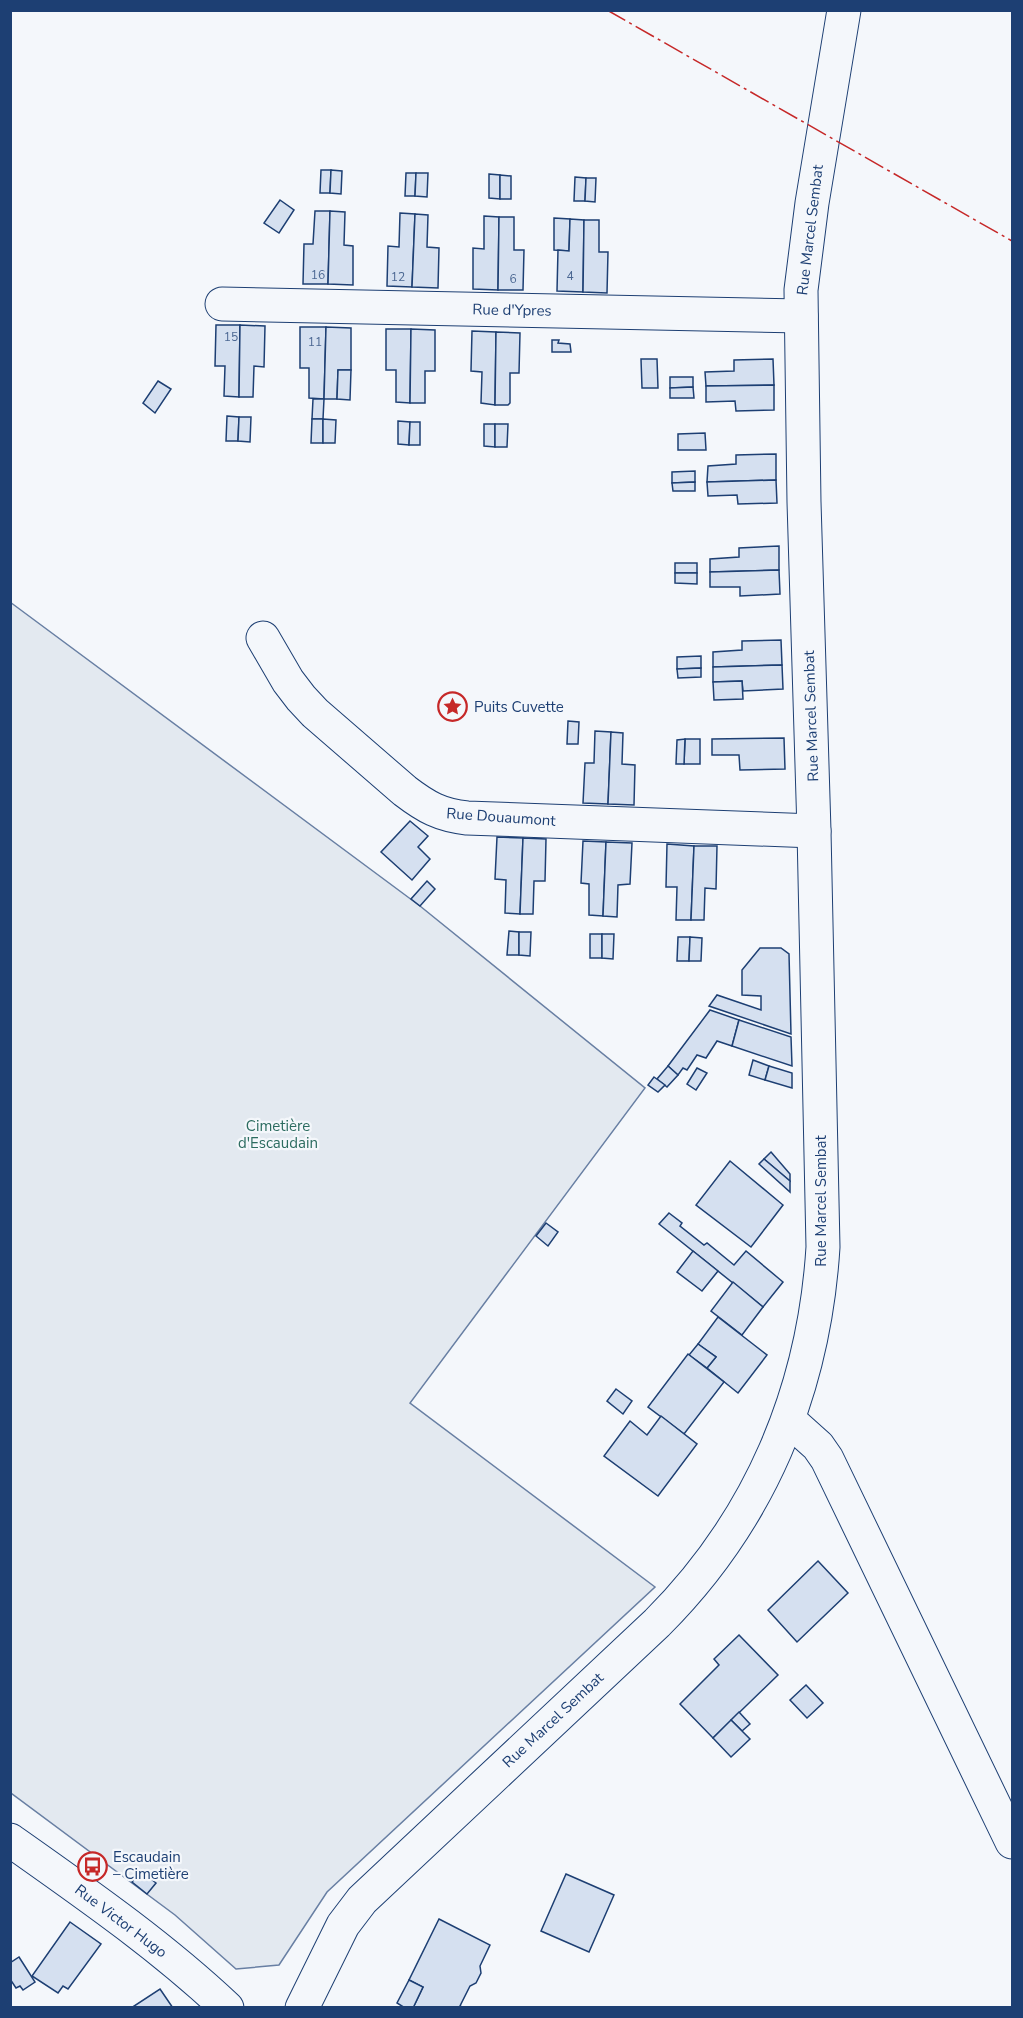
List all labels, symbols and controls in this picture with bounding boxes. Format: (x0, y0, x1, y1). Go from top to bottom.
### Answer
street label: Rue Marcel Sembat (792, 163, 828, 296)
house number: 16 (311, 267, 325, 283)
house number: 4 (566, 268, 574, 284)
house number: 12 (391, 269, 405, 285)
house number: 6 (509, 271, 517, 287)
street label: Rue d'Ypres (472, 299, 552, 321)
house number: 15 (224, 329, 238, 345)
house number: 11 (308, 334, 322, 350)
street label: Rue Marcel Sembat (799, 649, 823, 782)
place icon: Puits Cuvette (437, 691, 469, 723)
place label: Puits Cuvette (474, 697, 564, 717)
street label: Rue Douaumont (446, 803, 557, 831)
park label: Cimetière d'Escaudain (238, 1116, 318, 1153)
street label: Rue Marcel Sembat (811, 1135, 831, 1267)
street label: Rue Marcel Sembat (498, 1667, 608, 1772)
place label: Escaudain – Cimetière (113, 1847, 189, 1884)
bus stop icon: Escaudain – Cimetière (76, 1850, 108, 1882)
street label: Rue Victor Hugo (71, 1880, 171, 1962)

